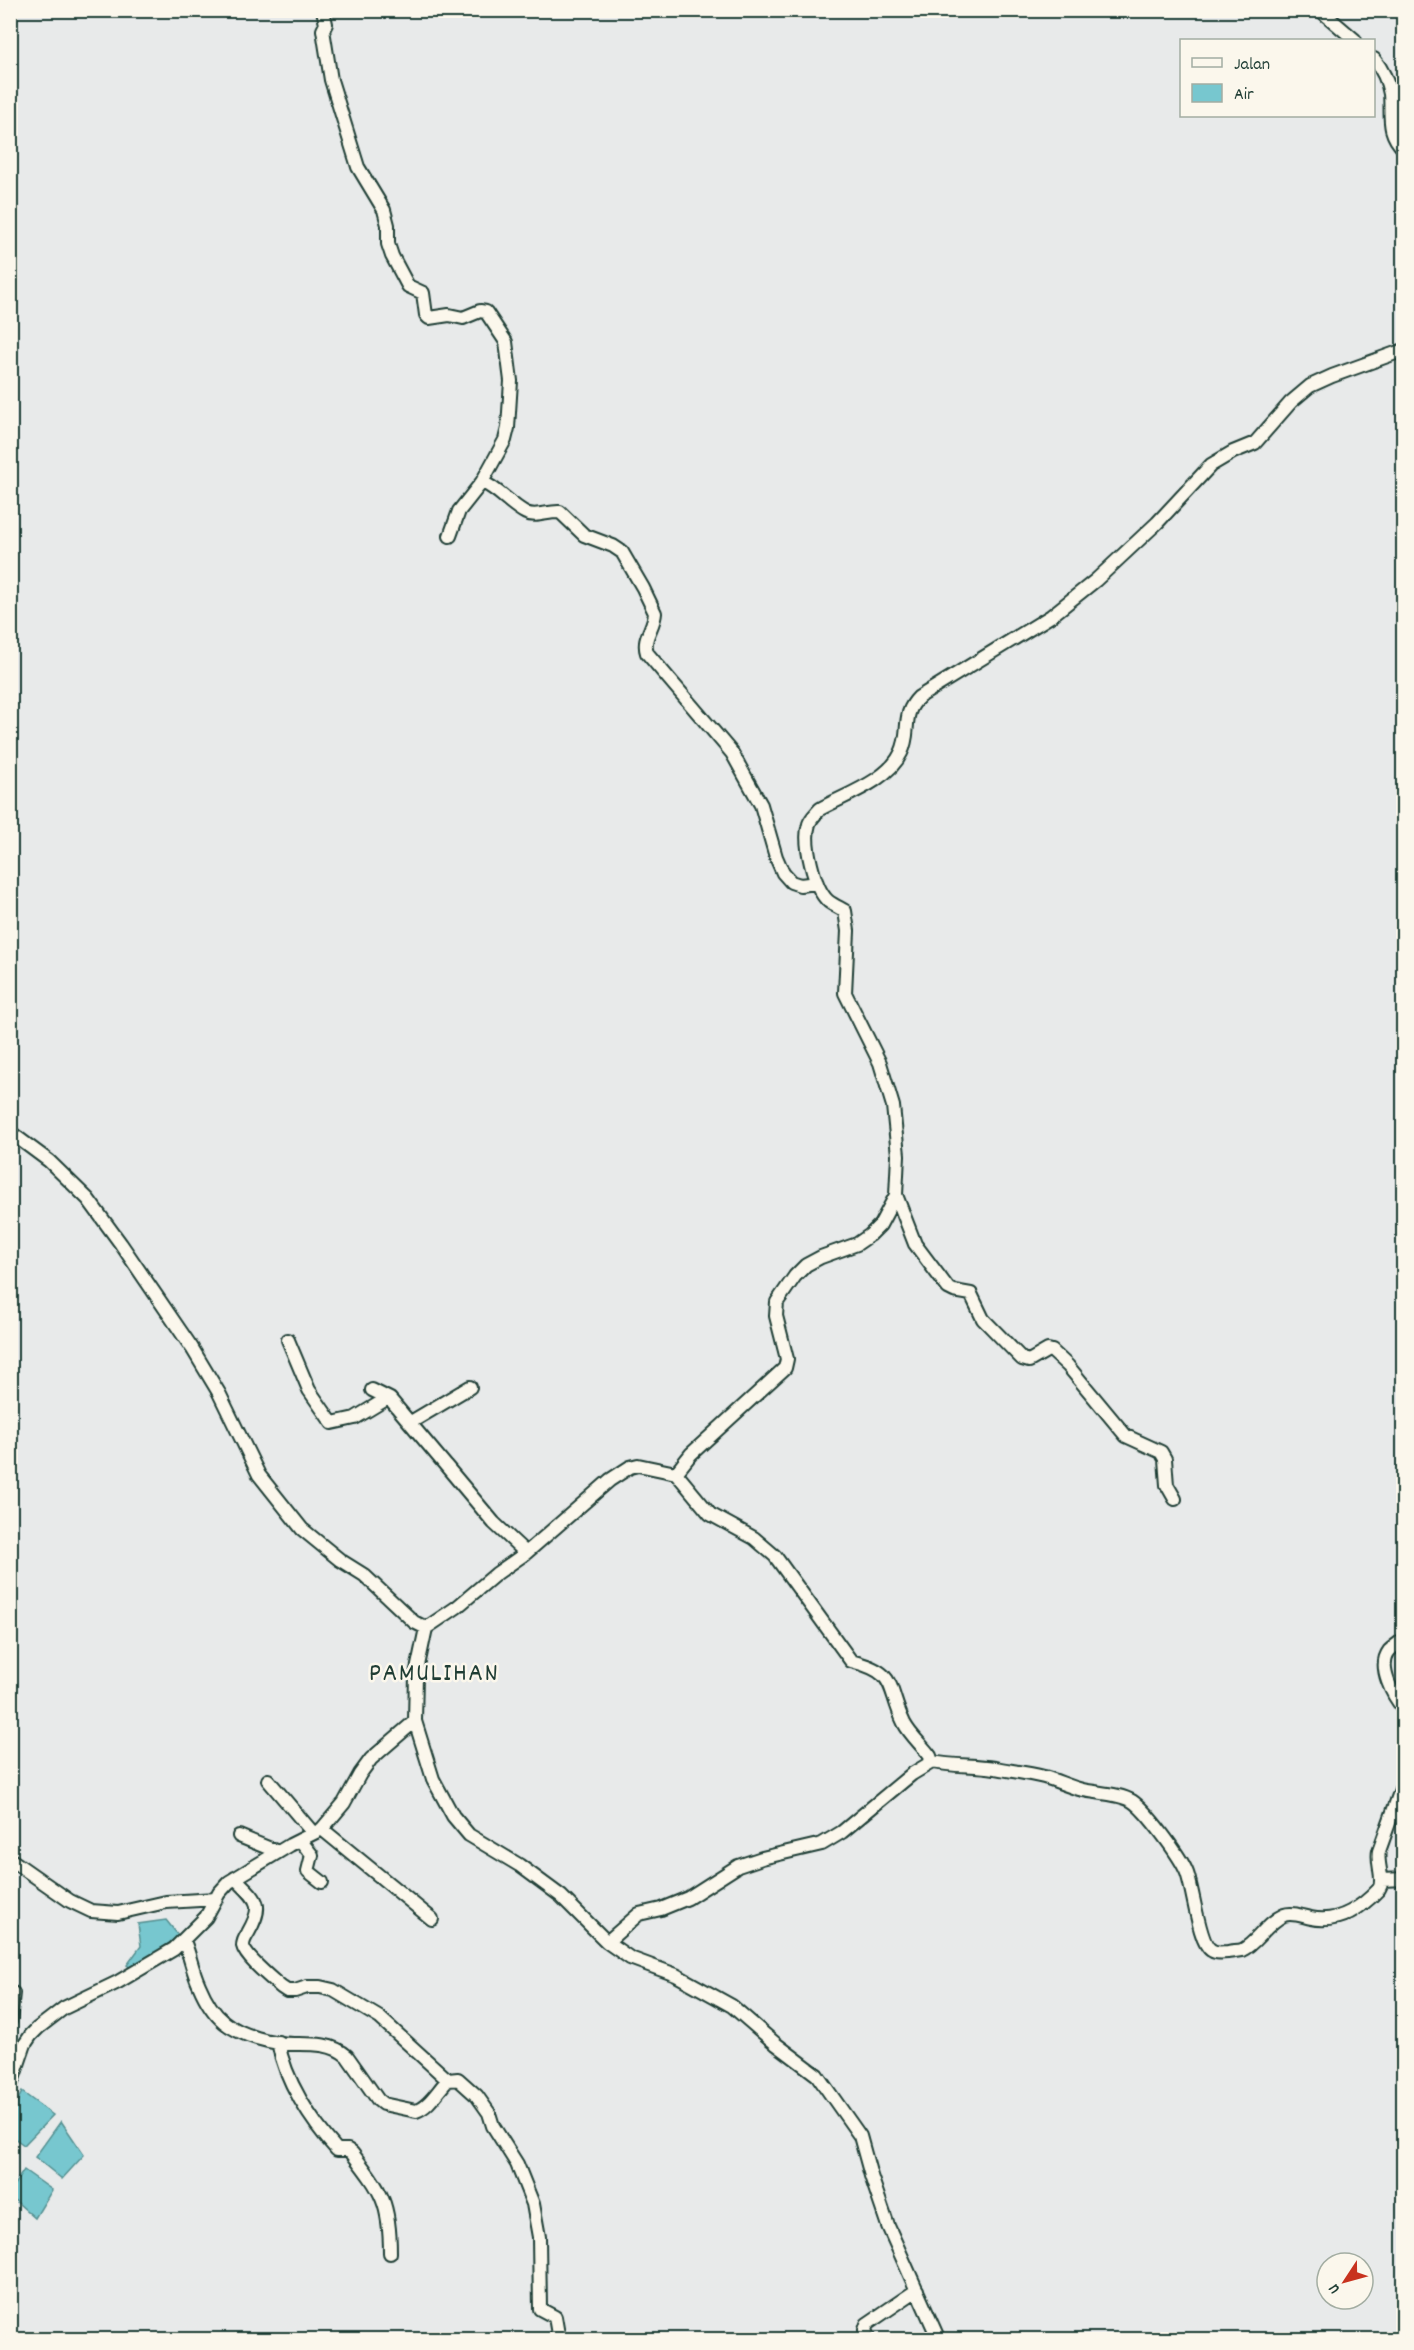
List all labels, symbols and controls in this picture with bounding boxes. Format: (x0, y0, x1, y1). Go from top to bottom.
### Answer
legend (1180, 39, 1375, 117)
text: Jalan (1234, 53, 1270, 78)
text: Air (1234, 83, 1254, 108)
district label: PAMULIHAN (369, 1655, 499, 1694)
north arrow (1315, 2251, 1375, 2311)
text: U (1323, 2278, 1346, 2298)

